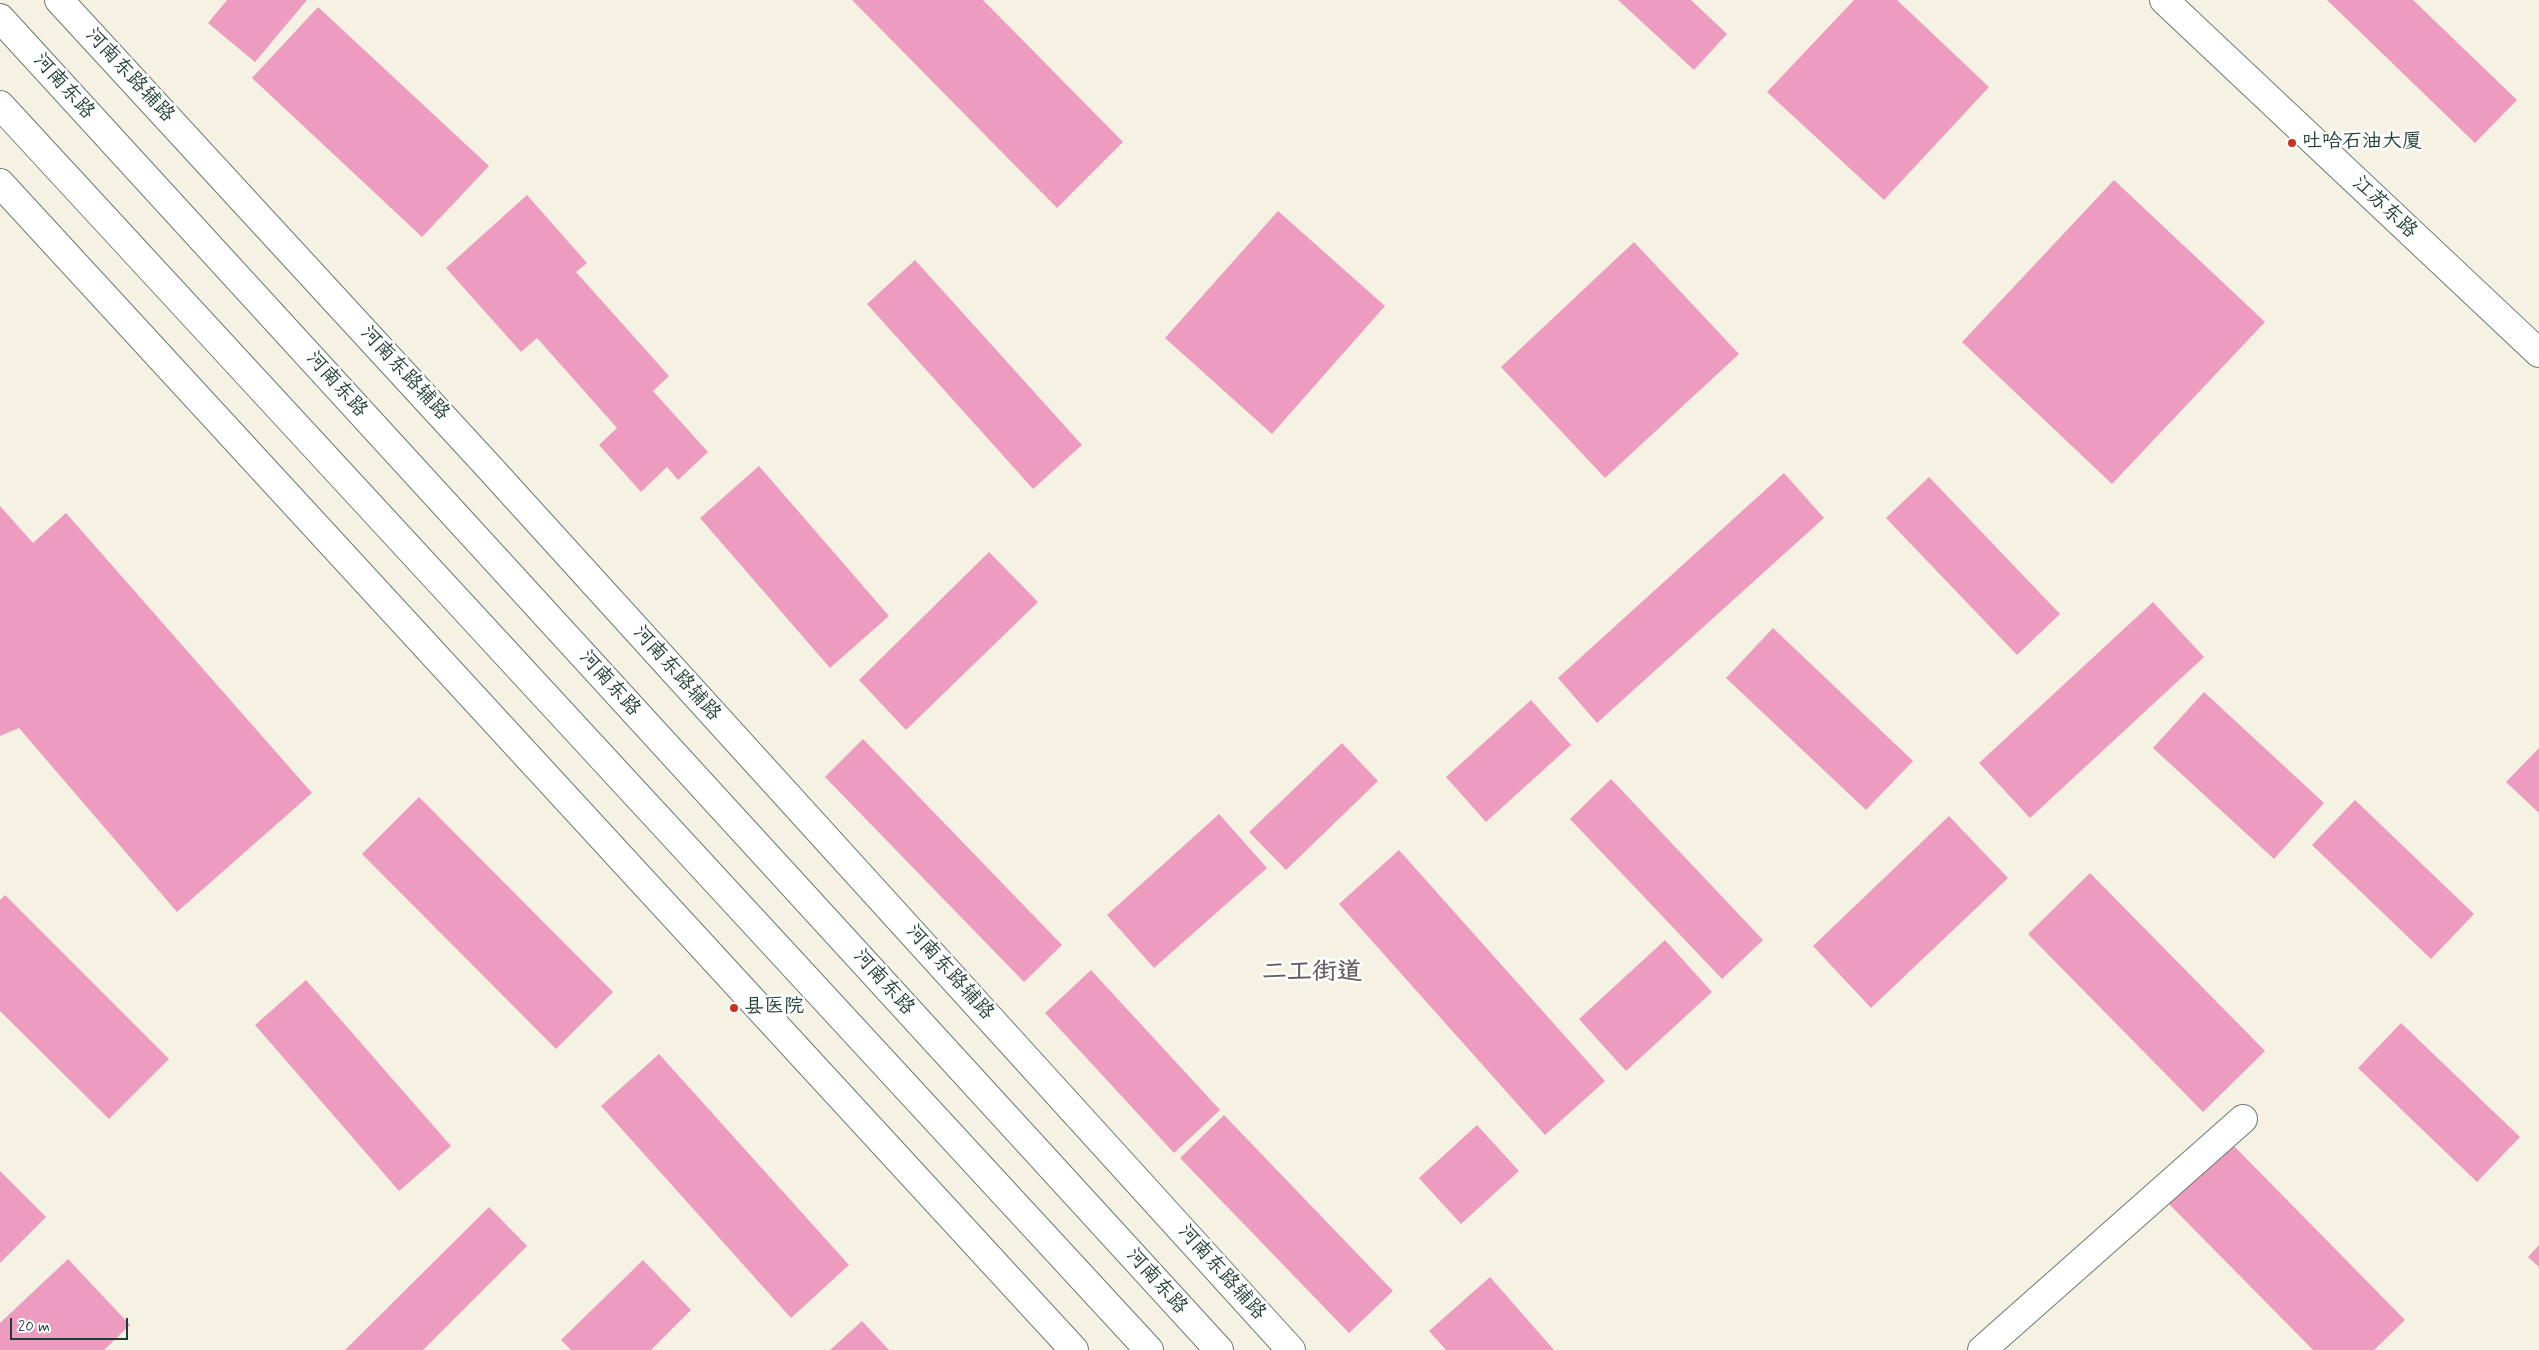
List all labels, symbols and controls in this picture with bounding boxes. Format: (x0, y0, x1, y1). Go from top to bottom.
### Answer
street label: 河南东路辅路 (79, 24, 179, 128)
street label: 河南东路 (27, 49, 99, 125)
place label: 吐哈石油大厦 (2302, 131, 2422, 155)
marker: 吐哈石油大厦 (2286, 137, 2298, 149)
street label: 江苏东路 (2347, 172, 2421, 244)
street label: 河南东路辅路 (354, 322, 454, 426)
street label: 河南东路 (300, 347, 372, 423)
street label: 河南东路辅路 (627, 621, 725, 727)
street label: 河南东路 (573, 646, 645, 722)
street label: 河南东路辅路 (900, 920, 998, 1026)
street label: 河南东路 (847, 945, 919, 1021)
district label: 二工街道 (1262, 959, 1362, 989)
place label: 县医院 (744, 996, 804, 1020)
marker: 县医院 (728, 1002, 740, 1014)
street label: 河南东路辅路 (1172, 1220, 1270, 1326)
street label: 河南东路 (1120, 1244, 1192, 1320)
scale bar (12, 1308, 130, 1340)
text: 20 m (18, 1317, 50, 1337)

